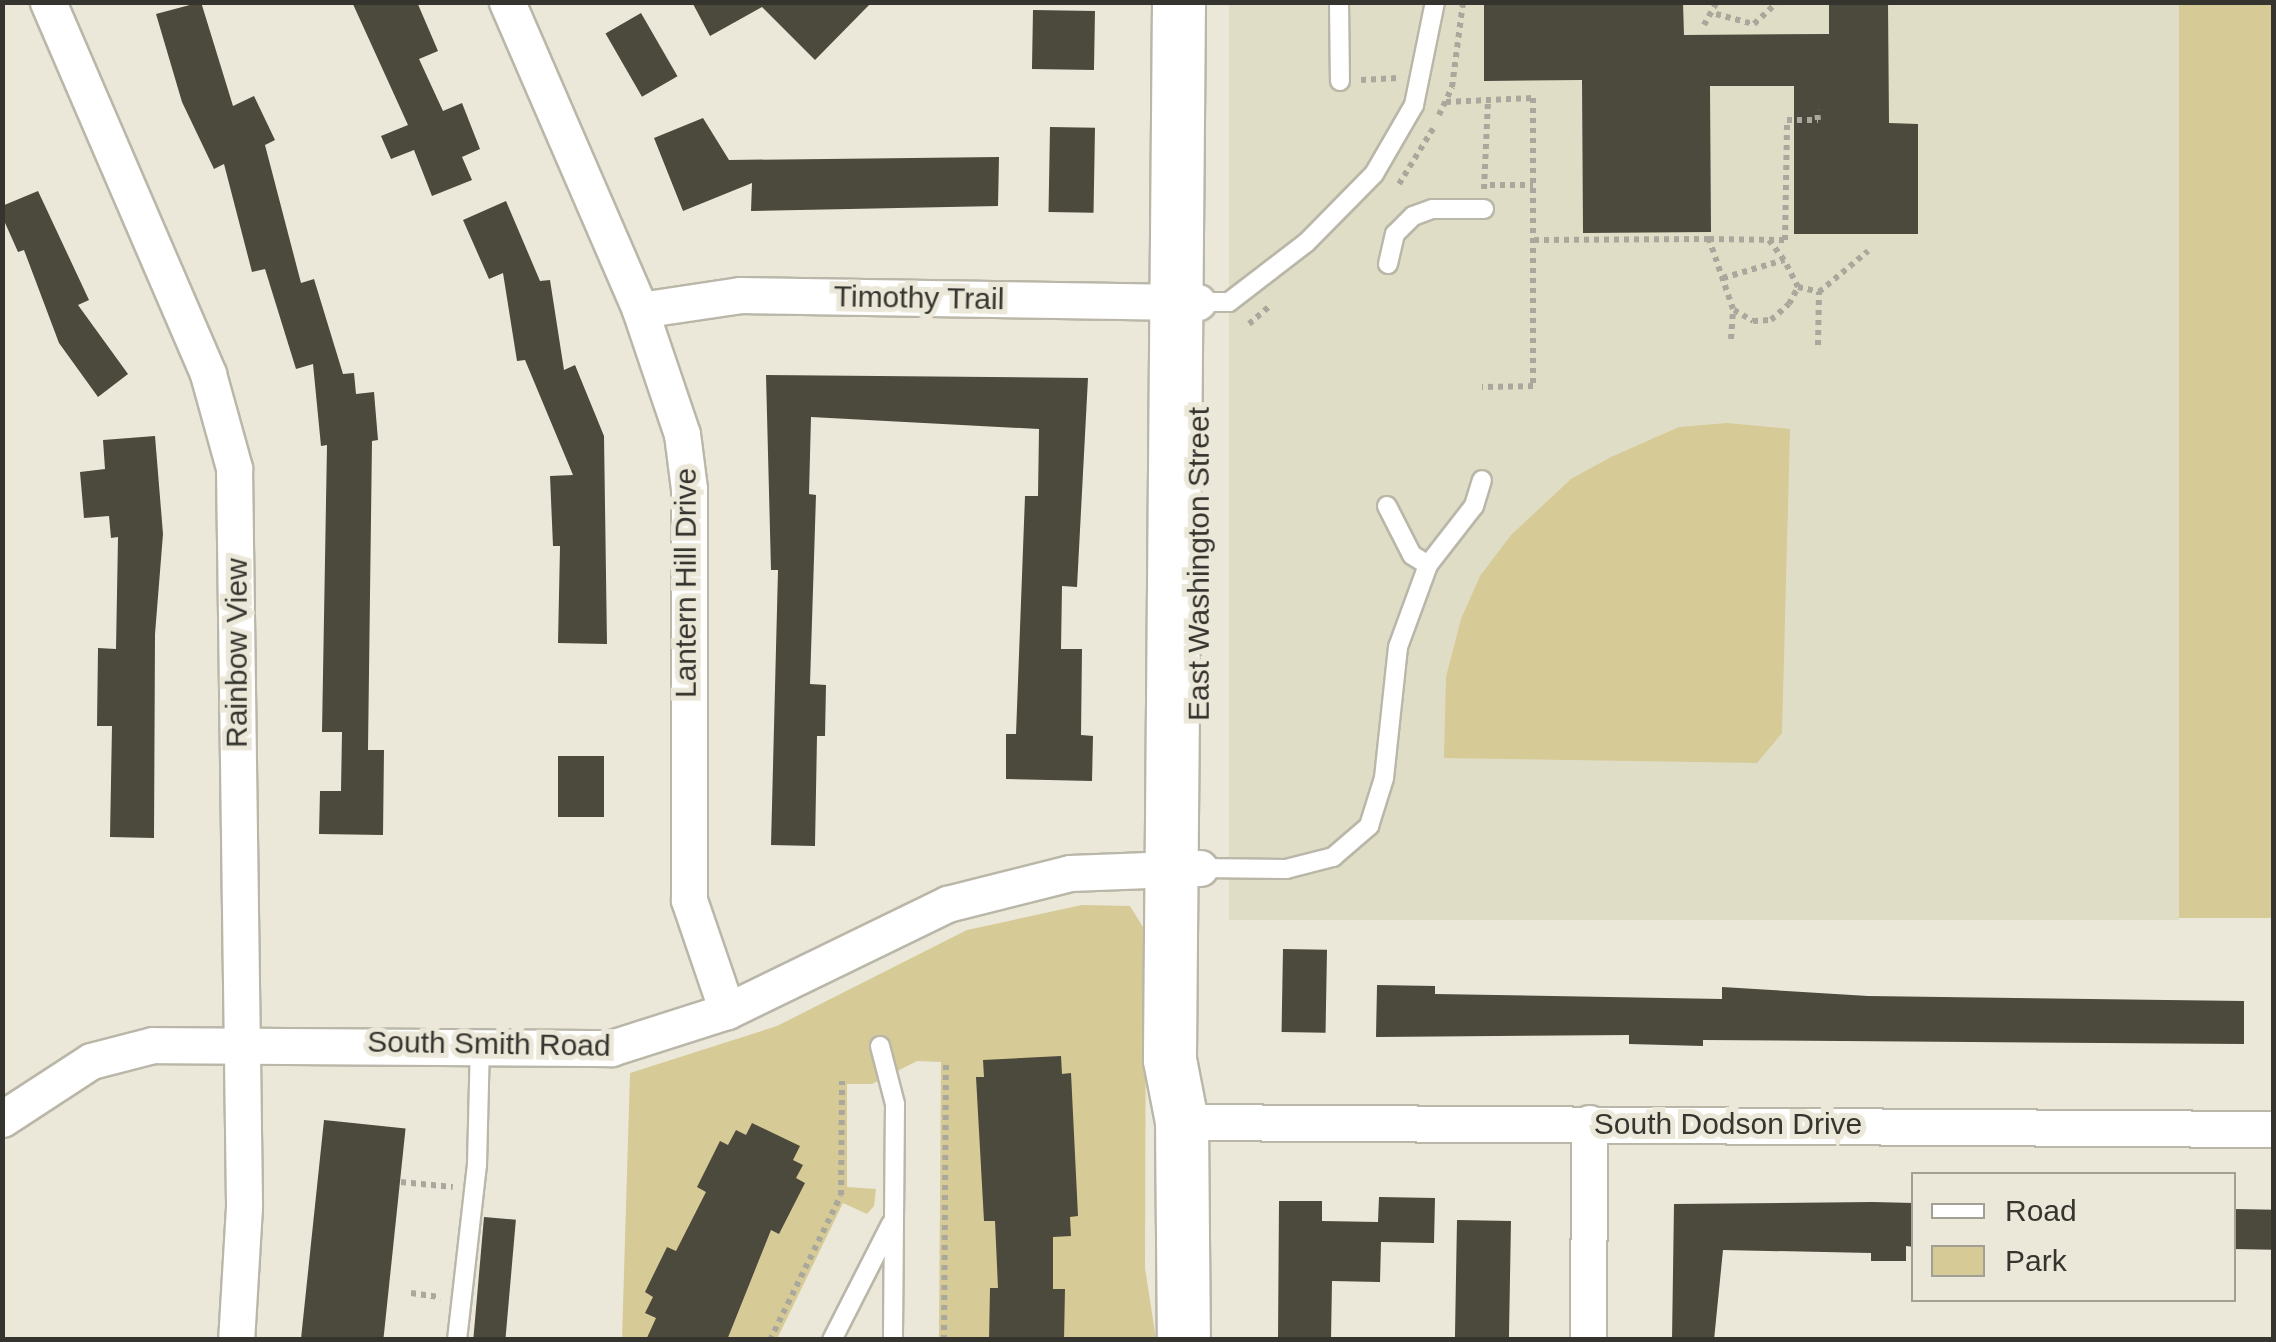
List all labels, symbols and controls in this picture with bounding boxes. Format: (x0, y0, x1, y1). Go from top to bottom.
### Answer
street label: Timothy Trail (833, 279, 1005, 317)
street label: East Washington Street (1181, 407, 1217, 721)
street label: Lantern Hill Drive (668, 468, 704, 698)
street label: Rainbow View (219, 558, 255, 748)
street label: South Smith Road (367, 1024, 611, 1064)
street label: South Dodson Drive (1594, 1106, 1862, 1142)
legend (1911, 1172, 2236, 1302)
text: Road (2005, 1194, 2077, 1227)
text: Park (2005, 1244, 2067, 1277)

